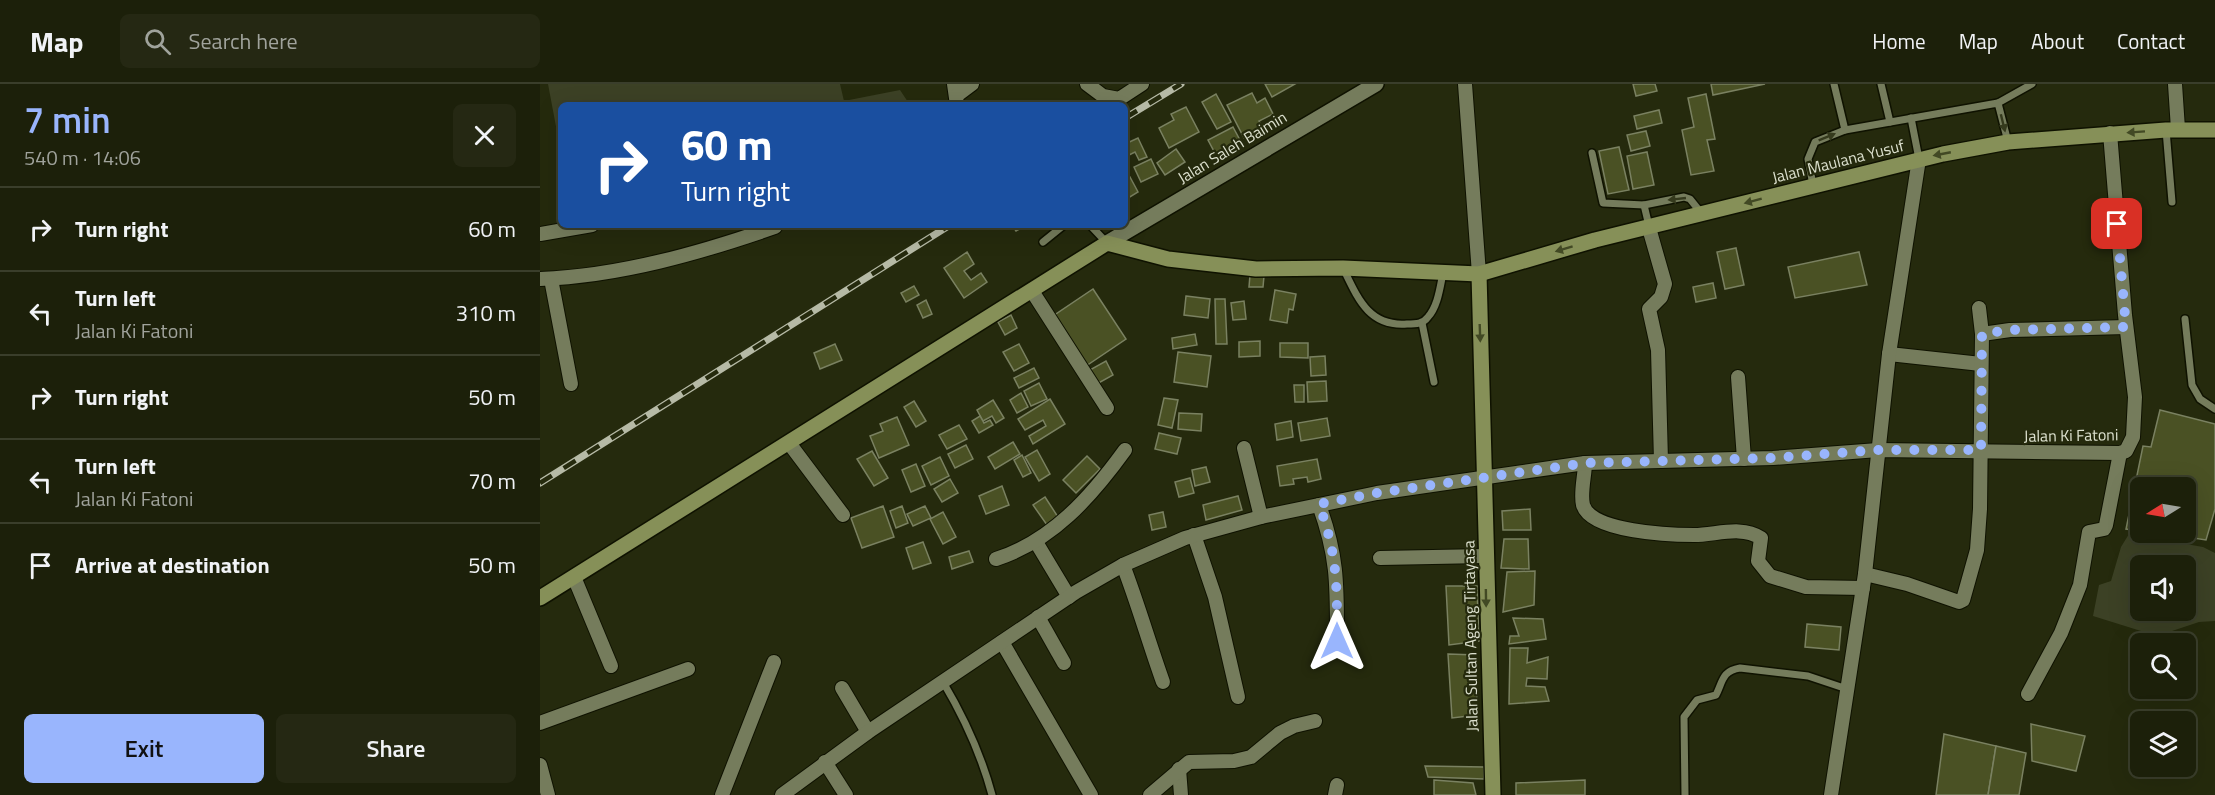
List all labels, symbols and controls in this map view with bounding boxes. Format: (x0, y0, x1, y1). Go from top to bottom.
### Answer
search box (120, 14, 540, 68)
text: Map (30, 20, 84, 63)
text: Search here (189, 24, 298, 58)
icon: search (141, 25, 174, 58)
text: Home (1872, 25, 1926, 57)
text: Map (1959, 25, 1998, 57)
text: About (2031, 25, 2084, 57)
text: Contact (2117, 25, 2185, 57)
text: 7 min (24, 92, 111, 147)
button: close (453, 104, 516, 167)
street label: Jalan Saleh Baimin (1173, 105, 1291, 189)
text: 60 m (681, 112, 773, 176)
one-way arrow (1999, 114, 2009, 132)
icon: right (582, 126, 660, 204)
one-way arrow (2126, 127, 2145, 136)
one-way arrow (1818, 131, 1836, 141)
street label: Jalan Maulana Yusuf (1769, 133, 1907, 189)
text: 540 m · 14:06 (24, 142, 141, 173)
one-way arrow (1932, 150, 1951, 159)
text: Turn right (681, 170, 790, 211)
one-way arrow (1667, 194, 1686, 204)
one-way arrow (1744, 197, 1762, 206)
pin (2091, 198, 2142, 249)
icon: arrive (2100, 207, 2133, 240)
text: Turn right (75, 212, 169, 246)
text: 60 m (468, 212, 516, 246)
icon: right (24, 213, 57, 246)
one-way arrow (1555, 245, 1573, 254)
text: Turn left (75, 281, 156, 315)
text: 310 m (456, 296, 516, 330)
icon: left (24, 297, 57, 330)
text: Jalan Ki Fatoni (75, 315, 193, 346)
one-way arrow (1476, 323, 1485, 342)
text: Turn right (75, 380, 169, 414)
text: 50 m (468, 380, 516, 414)
icon: right (24, 381, 57, 414)
street label: Jalan Ki Fatoni (2023, 422, 2119, 448)
text: Turn left (75, 449, 156, 483)
text: 70 m (468, 464, 516, 498)
icon: left (24, 465, 57, 498)
north arrow (2130, 477, 2196, 543)
map controls (2130, 477, 2196, 777)
text: Jalan Ki Fatoni (75, 483, 193, 514)
street label: Jalan Sultan Ageng Tirtayasa (1456, 540, 1484, 732)
text: Arrive at destination (75, 548, 270, 582)
text: 50 m (468, 548, 516, 582)
icon: arrive (24, 549, 57, 582)
button: sound (2130, 555, 2196, 621)
one-way arrow (1481, 588, 1490, 607)
position arrow (1305, 609, 1369, 673)
button: search (2130, 633, 2196, 699)
button: layers (2130, 711, 2196, 777)
button: Exit (24, 714, 264, 783)
button: Share (276, 714, 516, 783)

